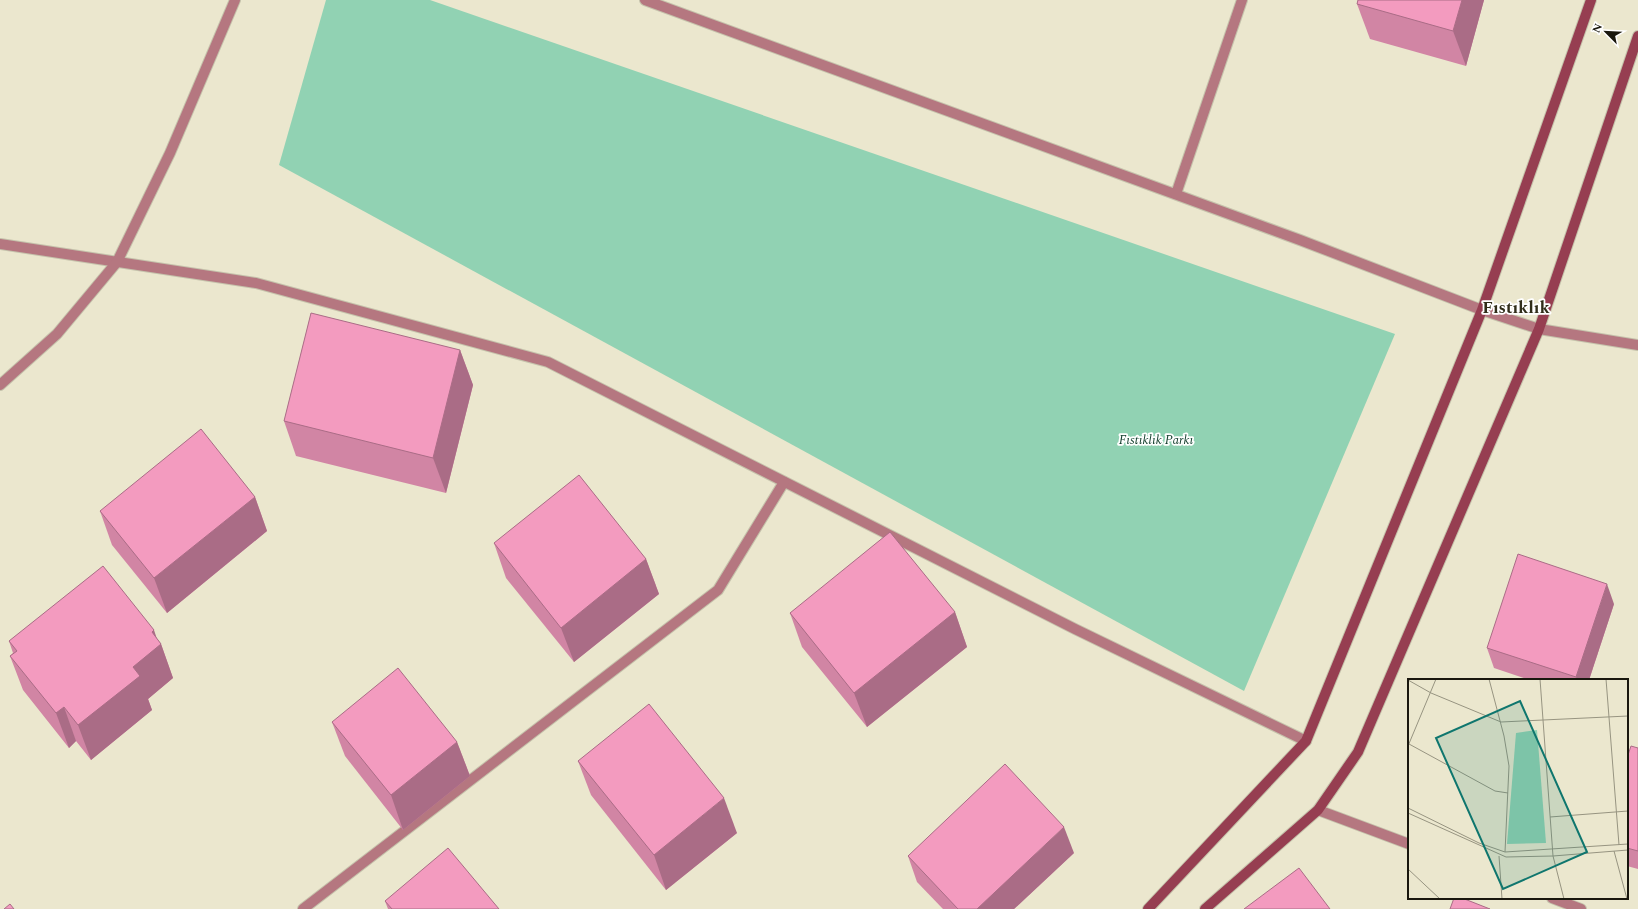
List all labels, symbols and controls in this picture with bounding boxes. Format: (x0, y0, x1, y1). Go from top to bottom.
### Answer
north arrow (1586, 12, 1626, 52)
text: N (1588, 21, 1607, 36)
district label: Fıstıklık (1482, 295, 1551, 321)
park label: Fıstıklık Parkı (1119, 430, 1194, 450)
inset map (1408, 679, 1628, 899)

